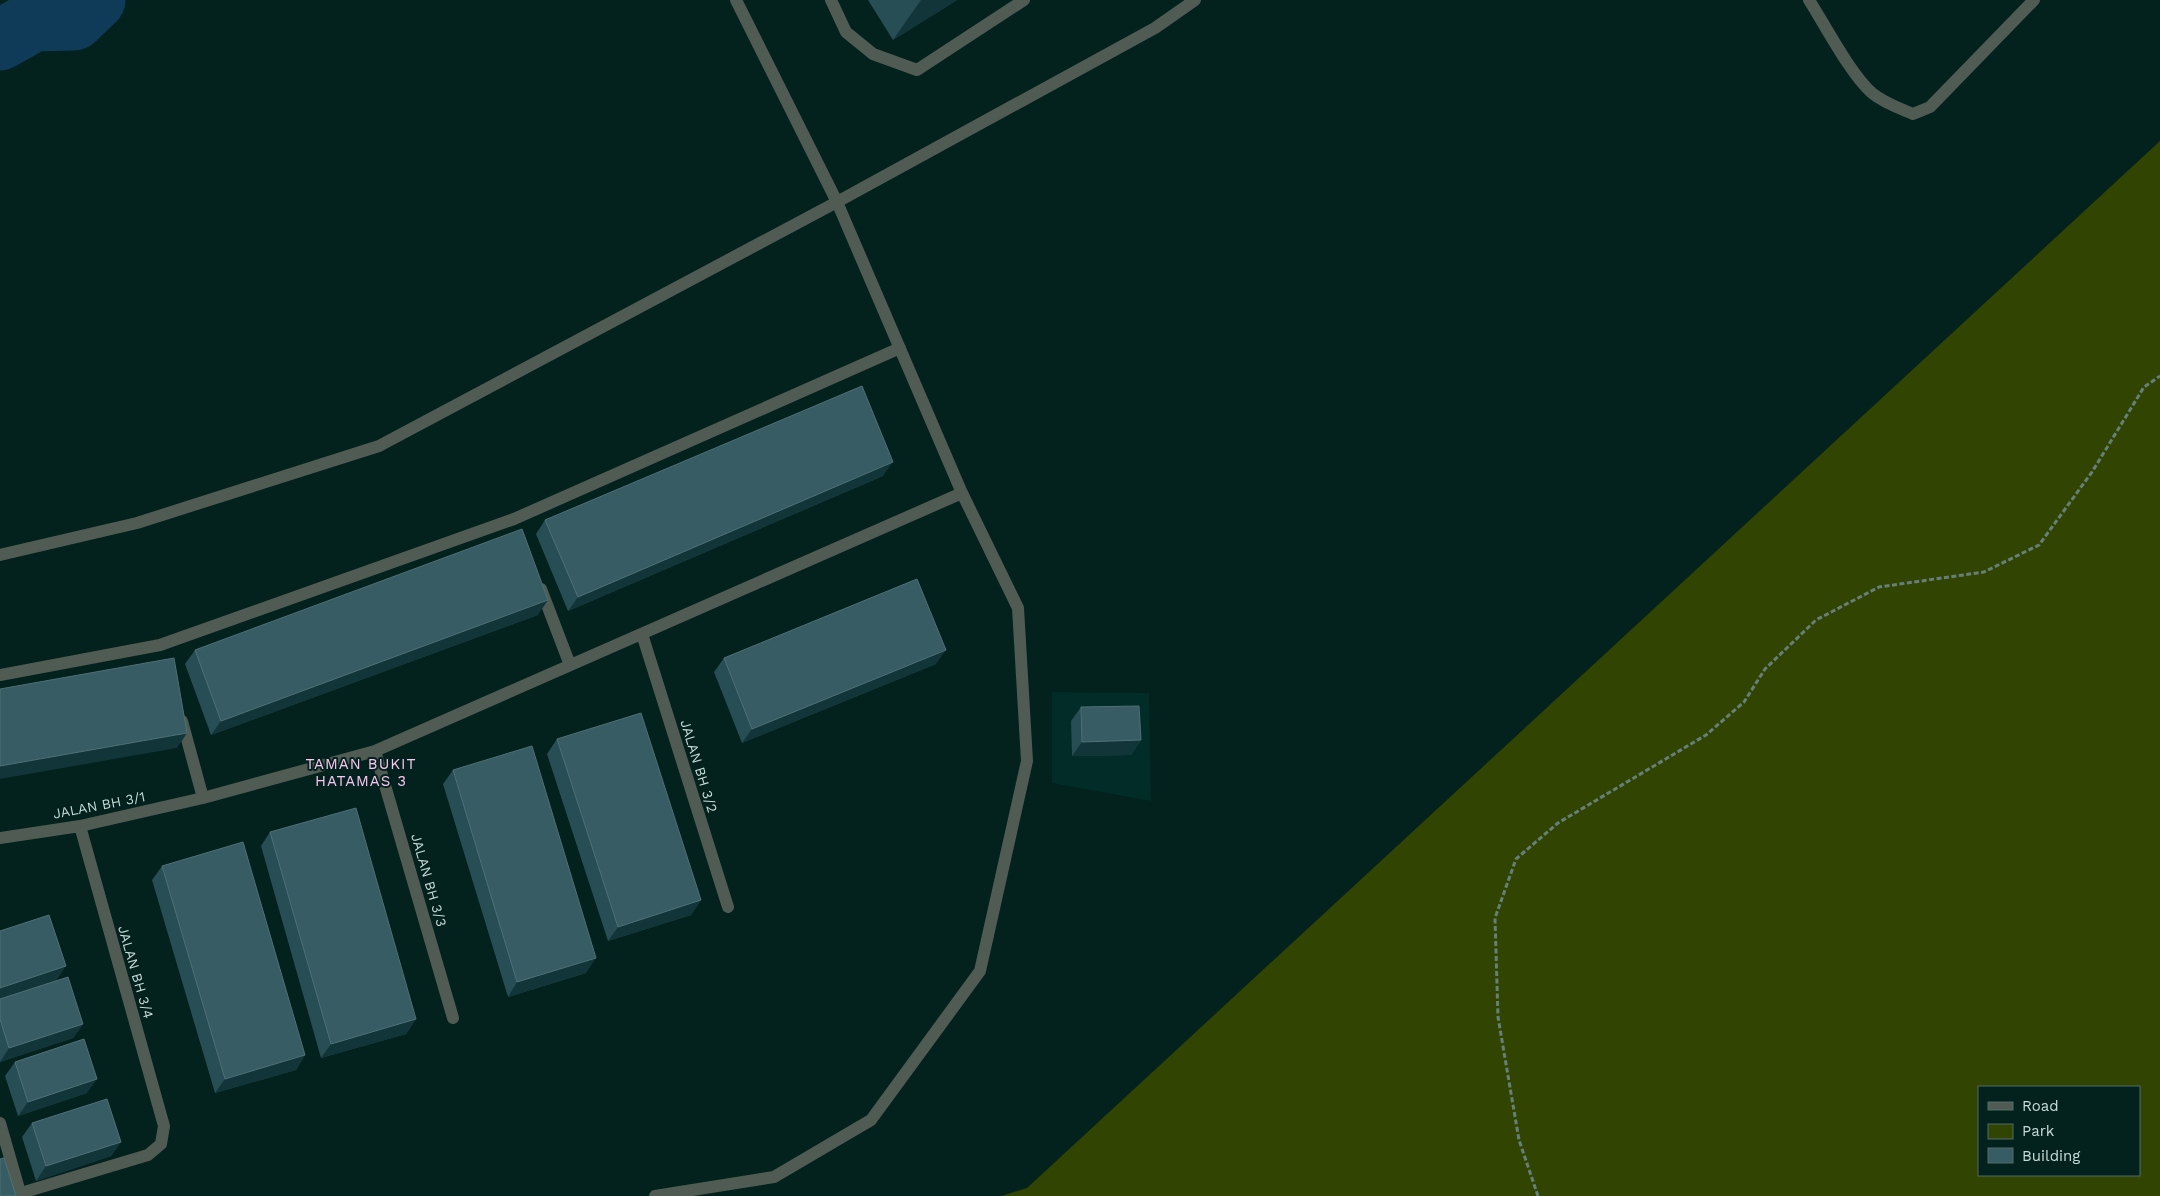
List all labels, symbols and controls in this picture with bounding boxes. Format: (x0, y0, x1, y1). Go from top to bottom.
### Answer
street label: JALAN BH 3/2 (677, 718, 721, 814)
district label: TAMAN BUKIT HATAMAS 3 (305, 755, 417, 790)
street label: JALAN BH 3/1 (52, 788, 146, 822)
street label: JALAN BH 3/3 (408, 832, 450, 928)
street label: JALAN BH 3/4 (115, 924, 157, 1020)
legend (1978, 1086, 2140, 1176)
text: Road (2022, 1097, 2059, 1115)
text: Park (2022, 1122, 2055, 1140)
text: Building (2022, 1147, 2080, 1165)

